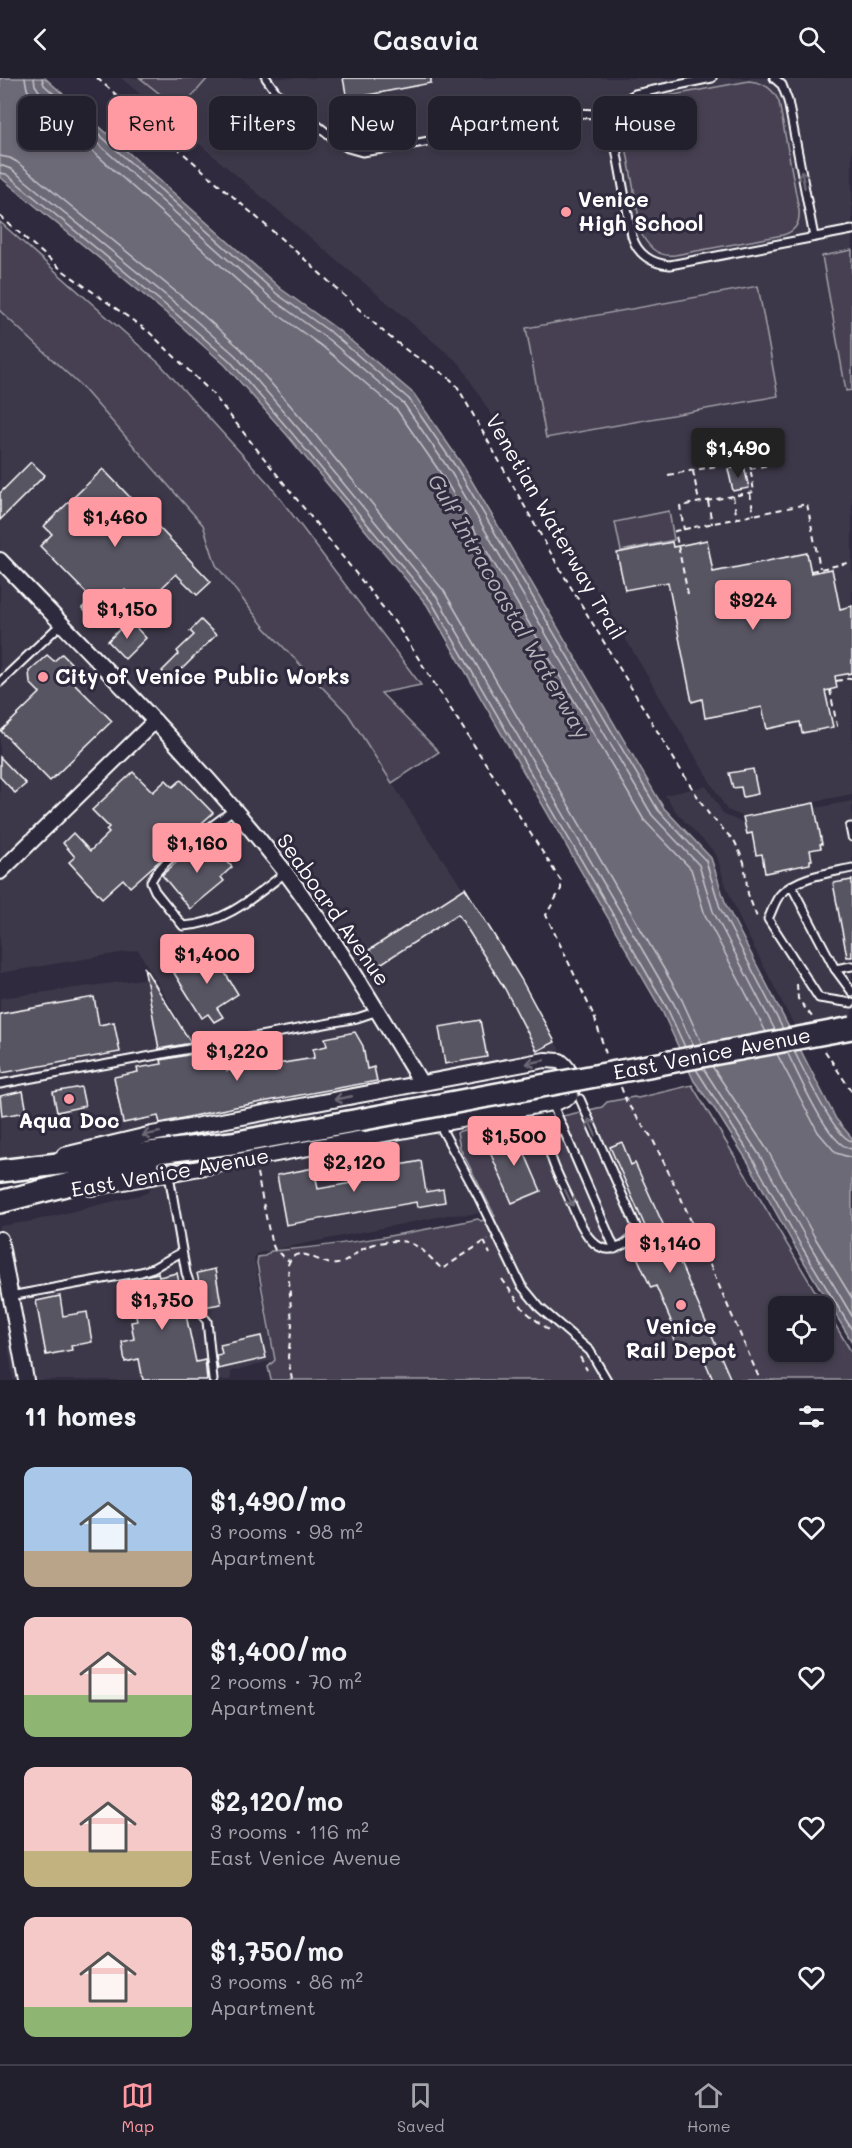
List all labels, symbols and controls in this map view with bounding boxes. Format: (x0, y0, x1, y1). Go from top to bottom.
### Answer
text: Casavia (373, 22, 479, 57)
icon: back (24, 23, 57, 56)
icon: search (795, 23, 828, 56)
chip: Buy (18, 96, 96, 150)
chip: Rent (108, 96, 197, 150)
chip: Filters (209, 96, 317, 150)
chip: New (329, 96, 416, 150)
chip: Apartment (428, 96, 581, 150)
chip: House (593, 96, 697, 150)
one-way arrow (797, 170, 808, 190)
place label: Venice High School (578, 185, 703, 236)
marker: Venice High School (559, 205, 573, 219)
street label: Venetian Waterway Trail (480, 408, 632, 644)
pin: $1,490 (689, 428, 787, 479)
text: $1,490 (706, 434, 770, 460)
water label: Gulf Intracoastal Waterway (421, 468, 598, 744)
pin: $1,460 (66, 497, 164, 548)
text: $1,460 (83, 503, 148, 529)
pin: $924 (717, 580, 789, 631)
text: $924 (729, 586, 777, 612)
pin: $1,150 (78, 589, 176, 640)
text: $1,150 (97, 595, 157, 621)
place label: City of Venice Public Works (55, 662, 350, 690)
marker: City of Venice Public Works (36, 670, 50, 684)
pin: $1,160 (148, 823, 246, 874)
street label: Seaboard Avenue (272, 828, 397, 991)
text: $1,160 (166, 829, 228, 855)
pin: $1,400 (158, 934, 256, 985)
text: $1,400 (174, 940, 240, 966)
street label: East Venice Avenue (611, 1020, 813, 1085)
pin: $1,220 (188, 1031, 286, 1082)
text: $1,220 (206, 1037, 268, 1063)
one-way arrow (525, 1057, 545, 1068)
marker: Aqua Doc (62, 1092, 76, 1106)
one-way arrow (334, 1093, 353, 1104)
place label: Aqua Doc (18, 1106, 120, 1133)
pin: $1,500 (465, 1116, 563, 1167)
one-way arrow (586, 1118, 597, 1136)
text: $1,500 (482, 1122, 546, 1148)
one-way arrow (142, 1129, 161, 1141)
street label: East Venice Avenue (69, 1141, 271, 1202)
pin: $2,120 (305, 1142, 403, 1193)
text: $2,120 (323, 1148, 385, 1174)
one-way arrow (564, 1189, 576, 1207)
pin: $1,140 (621, 1223, 719, 1274)
text: $1,140 (639, 1229, 701, 1255)
pin: $1,750 (113, 1280, 211, 1331)
text: $1,750 (130, 1286, 194, 1312)
map controls (768, 1296, 834, 1362)
button: locate (768, 1296, 834, 1362)
marker: Venice Rail Depot (674, 1298, 688, 1312)
place label: Venice Rail Depot (626, 1312, 736, 1363)
text: 11 homes (24, 1399, 137, 1433)
icon: filters (795, 1400, 828, 1433)
text: $1,490/mo (210, 1484, 346, 1518)
icon: home (72, 1491, 144, 1563)
icon: heart (795, 1511, 828, 1544)
text: 3 rooms · 98 m² (210, 1518, 363, 1544)
text: Apartment (210, 1544, 316, 1570)
text: $1,400/mo (210, 1634, 347, 1668)
icon: home (72, 1641, 144, 1713)
icon: heart (795, 1661, 828, 1694)
text: 2 rooms · 70 m² (210, 1668, 362, 1694)
text: Apartment (210, 1694, 316, 1720)
text: $2,120/mo (210, 1784, 343, 1818)
icon: home (72, 1791, 144, 1863)
icon: heart (795, 1811, 828, 1844)
text: 3 rooms · 116 m² (210, 1818, 369, 1844)
text: East Venice Avenue (210, 1844, 401, 1870)
text: $1,750/mo (210, 1934, 344, 1968)
icon: home (72, 1941, 144, 2013)
icon: heart (795, 1961, 828, 1994)
text: 3 rooms · 86 m² (210, 1968, 363, 1994)
text: Apartment (210, 1994, 316, 2020)
tab: Map (121, 2079, 154, 2136)
tab: Saved (397, 2079, 444, 2136)
tab: Home (687, 2079, 731, 2136)

